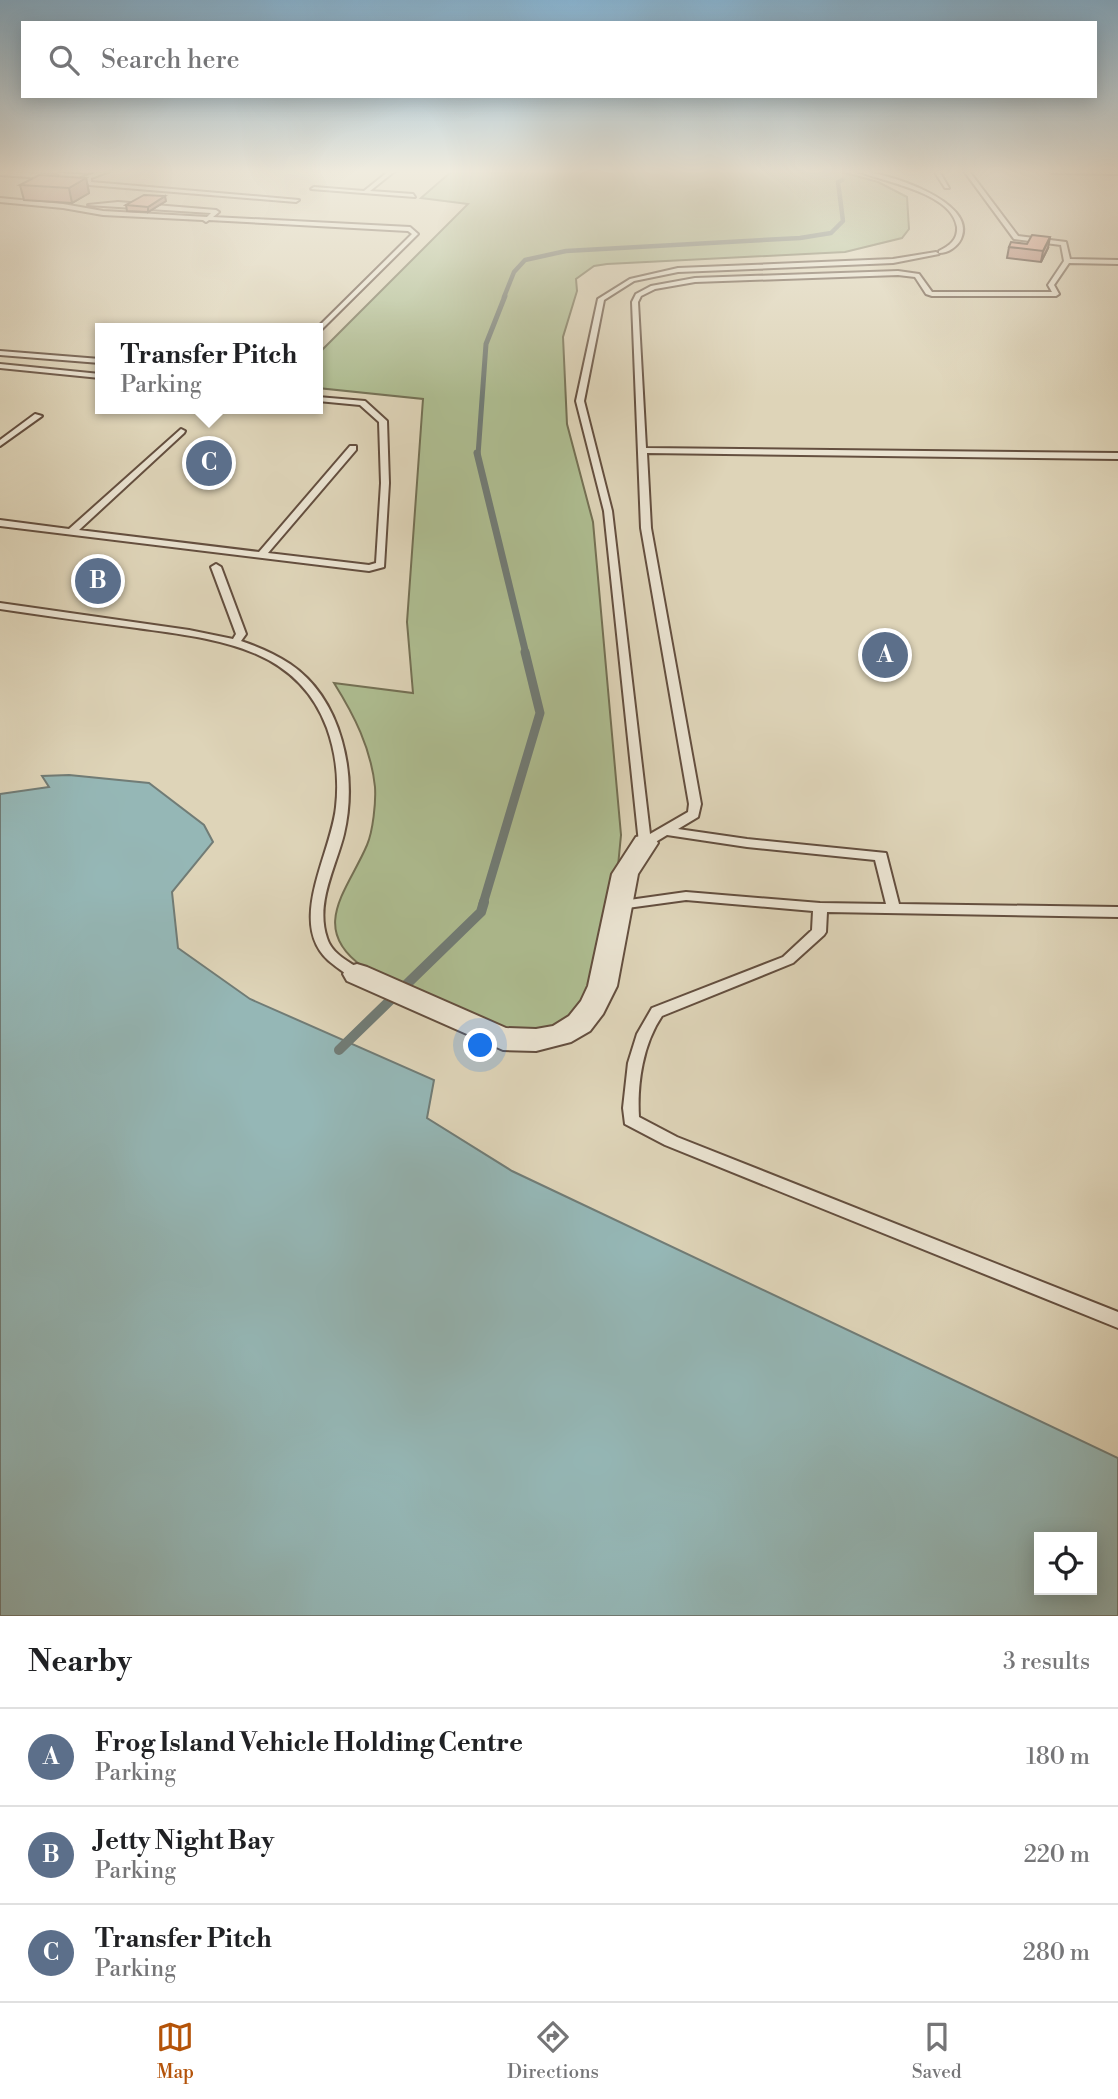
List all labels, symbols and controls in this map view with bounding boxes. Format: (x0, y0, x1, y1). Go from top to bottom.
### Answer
search box (21, 21, 1097, 98)
icon: search (45, 41, 83, 79)
text: Search here (101, 44, 240, 76)
popup (95, 323, 323, 414)
text: Transfer Pitch (121, 339, 297, 371)
text: Parking (121, 371, 202, 399)
pin: C (186, 437, 232, 489)
pin: B (75, 555, 121, 607)
pin: A (862, 629, 908, 681)
your location (463, 1028, 497, 1062)
map controls (1034, 1532, 1097, 1595)
button: locate (1034, 1532, 1097, 1595)
text: Nearby (28, 1643, 132, 1681)
text: 3 results (1003, 1648, 1090, 1676)
text: Frog Island Vehicle Holding Centre (95, 1727, 523, 1759)
text: A (43, 1743, 59, 1771)
text: 180 m (1026, 1743, 1090, 1771)
text: Parking (95, 1759, 176, 1787)
text: Jetty Night Bay (95, 1825, 274, 1857)
text: B (42, 1841, 60, 1869)
text: 220 m (1024, 1841, 1090, 1869)
text: Parking (95, 1857, 176, 1885)
text: Transfer Pitch (95, 1923, 272, 1955)
text: C (43, 1939, 59, 1967)
text: 280 m (1023, 1939, 1090, 1967)
text: Parking (95, 1955, 176, 1983)
tab: Map (156, 2018, 194, 2084)
tab: Directions (507, 2018, 599, 2084)
tab: Saved (912, 2018, 962, 2084)

